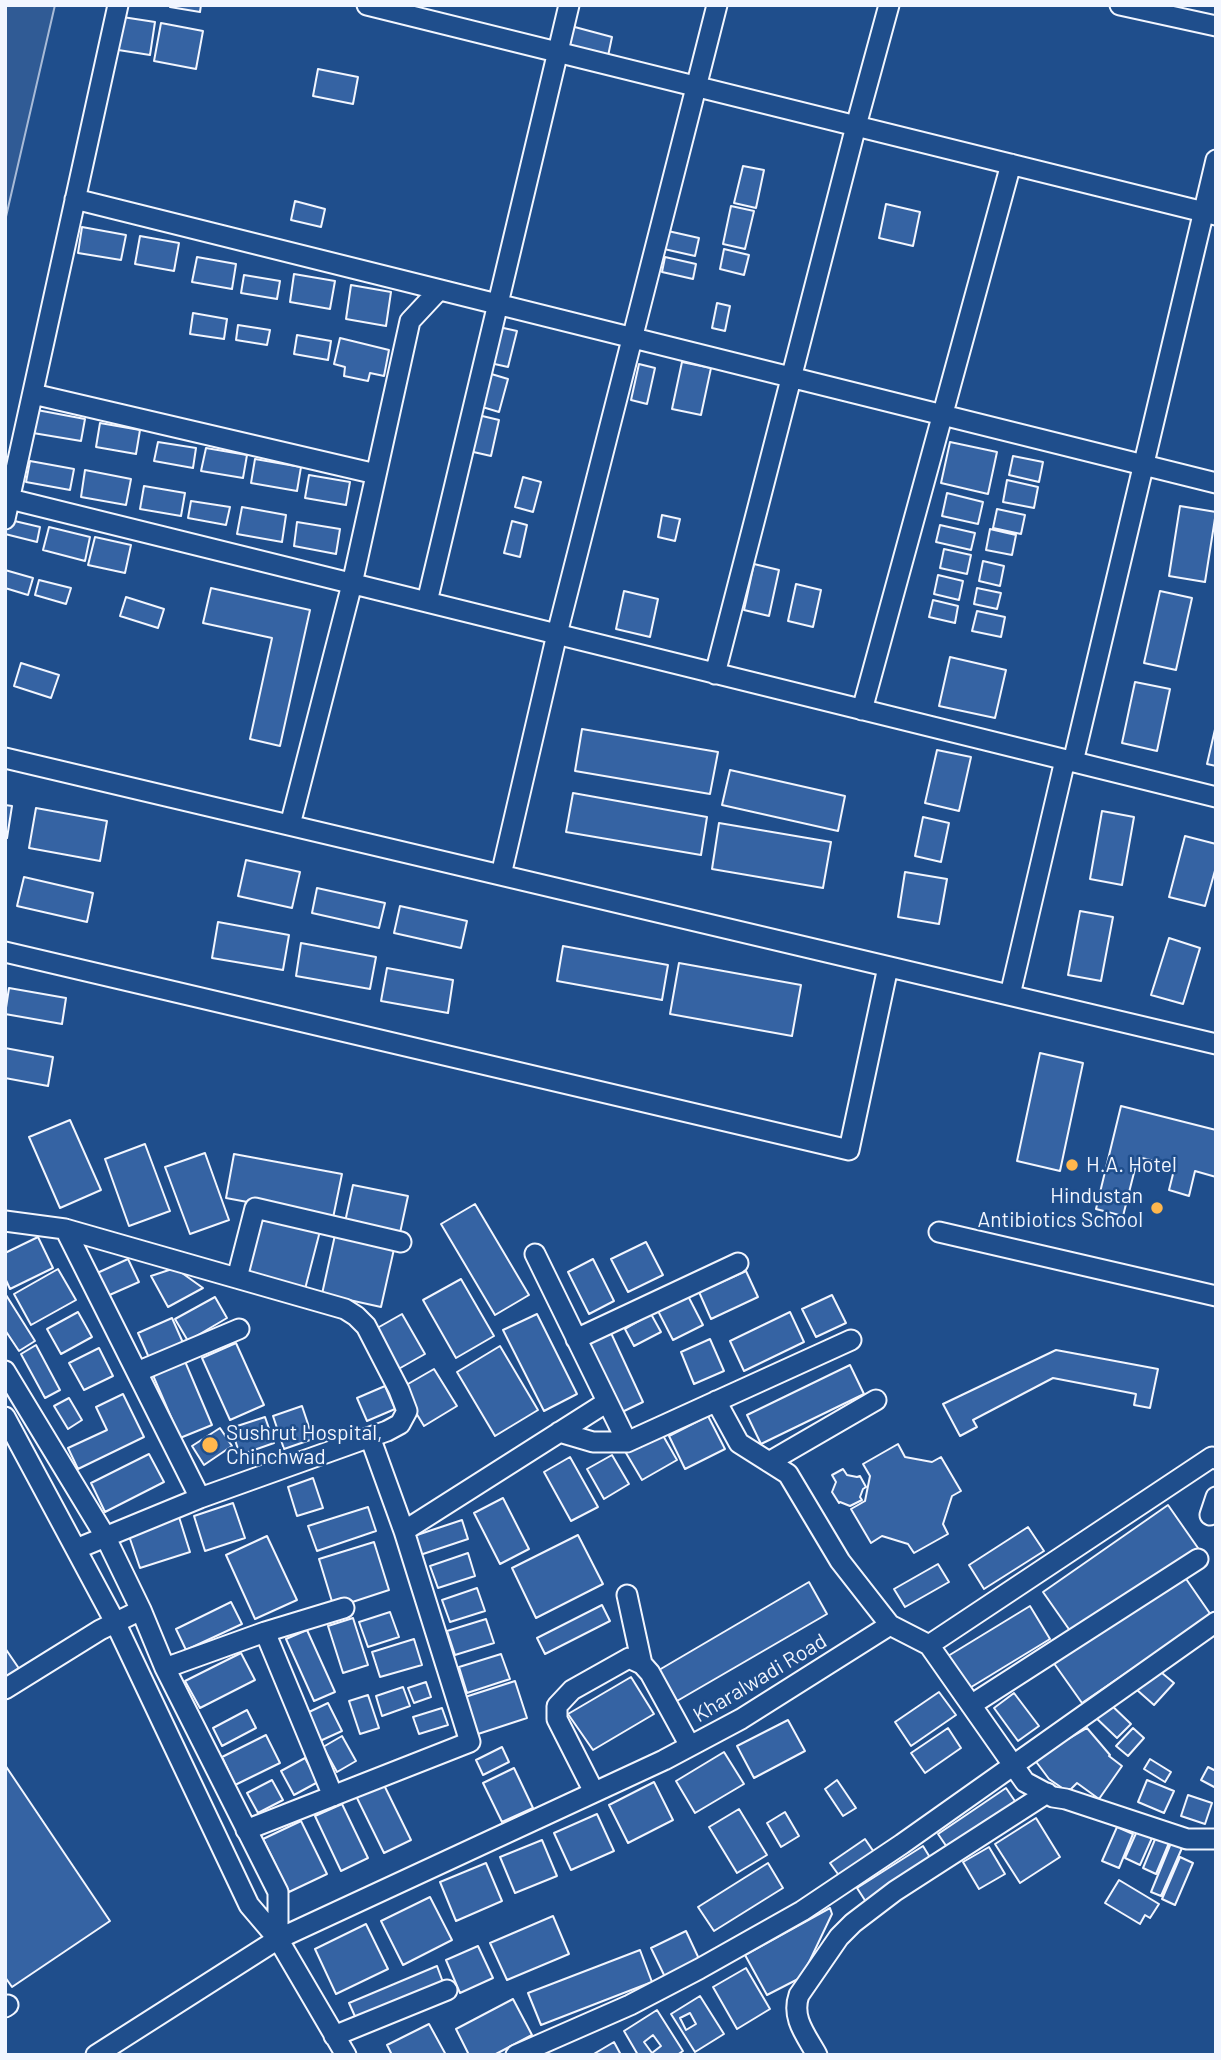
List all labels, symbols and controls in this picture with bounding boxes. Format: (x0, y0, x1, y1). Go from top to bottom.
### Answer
place label: H.A. Hotel (1086, 1152, 1177, 1178)
marker: H.A. Hotel (1064, 1157, 1080, 1173)
place label: Hindustan Antibiotics School (977, 1183, 1143, 1233)
marker: Hindustan Antibiotics School (1149, 1200, 1165, 1216)
place label: Sushrut Hospital, Chinchwad (226, 1420, 383, 1470)
marker: Sushrut Hospital, Chinchwad (200, 1435, 220, 1455)
street label: Kharalwadi Road (689, 1628, 831, 1728)

